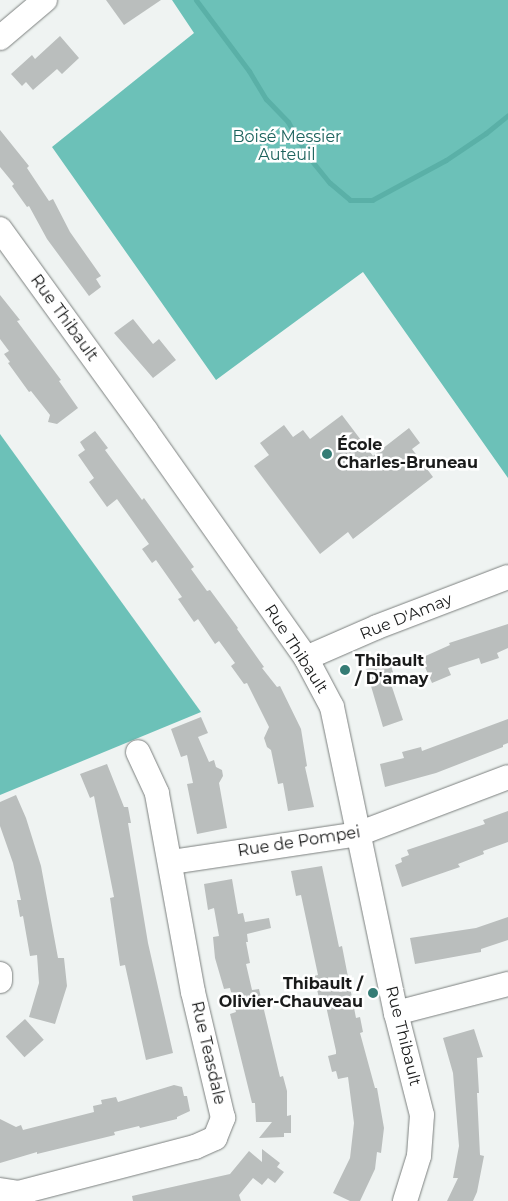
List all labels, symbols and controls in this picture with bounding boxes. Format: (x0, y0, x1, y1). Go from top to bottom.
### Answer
park label: Boisé Messier Auteuil (232, 127, 342, 165)
street label: Rue Thibault (26, 271, 102, 365)
place label: École Charles-Bruneau (337, 435, 478, 473)
marker: École Charles-Bruneau (321, 448, 333, 460)
street label: Rue D'Amay (357, 590, 455, 644)
street label: Rue Thibault (260, 601, 332, 697)
place label: Thibault / D'amay (355, 651, 428, 689)
marker: Thibault / D'amay (339, 664, 351, 676)
street label: Rue de Pompei (236, 823, 362, 861)
place label: Thibault / Olivier-Chauveau (219, 974, 363, 1012)
street label: Rue Thibault (381, 984, 425, 1088)
marker: Thibault / Olivier-Chauveau (367, 987, 379, 999)
street label: Rue Teasdale (187, 999, 229, 1107)

